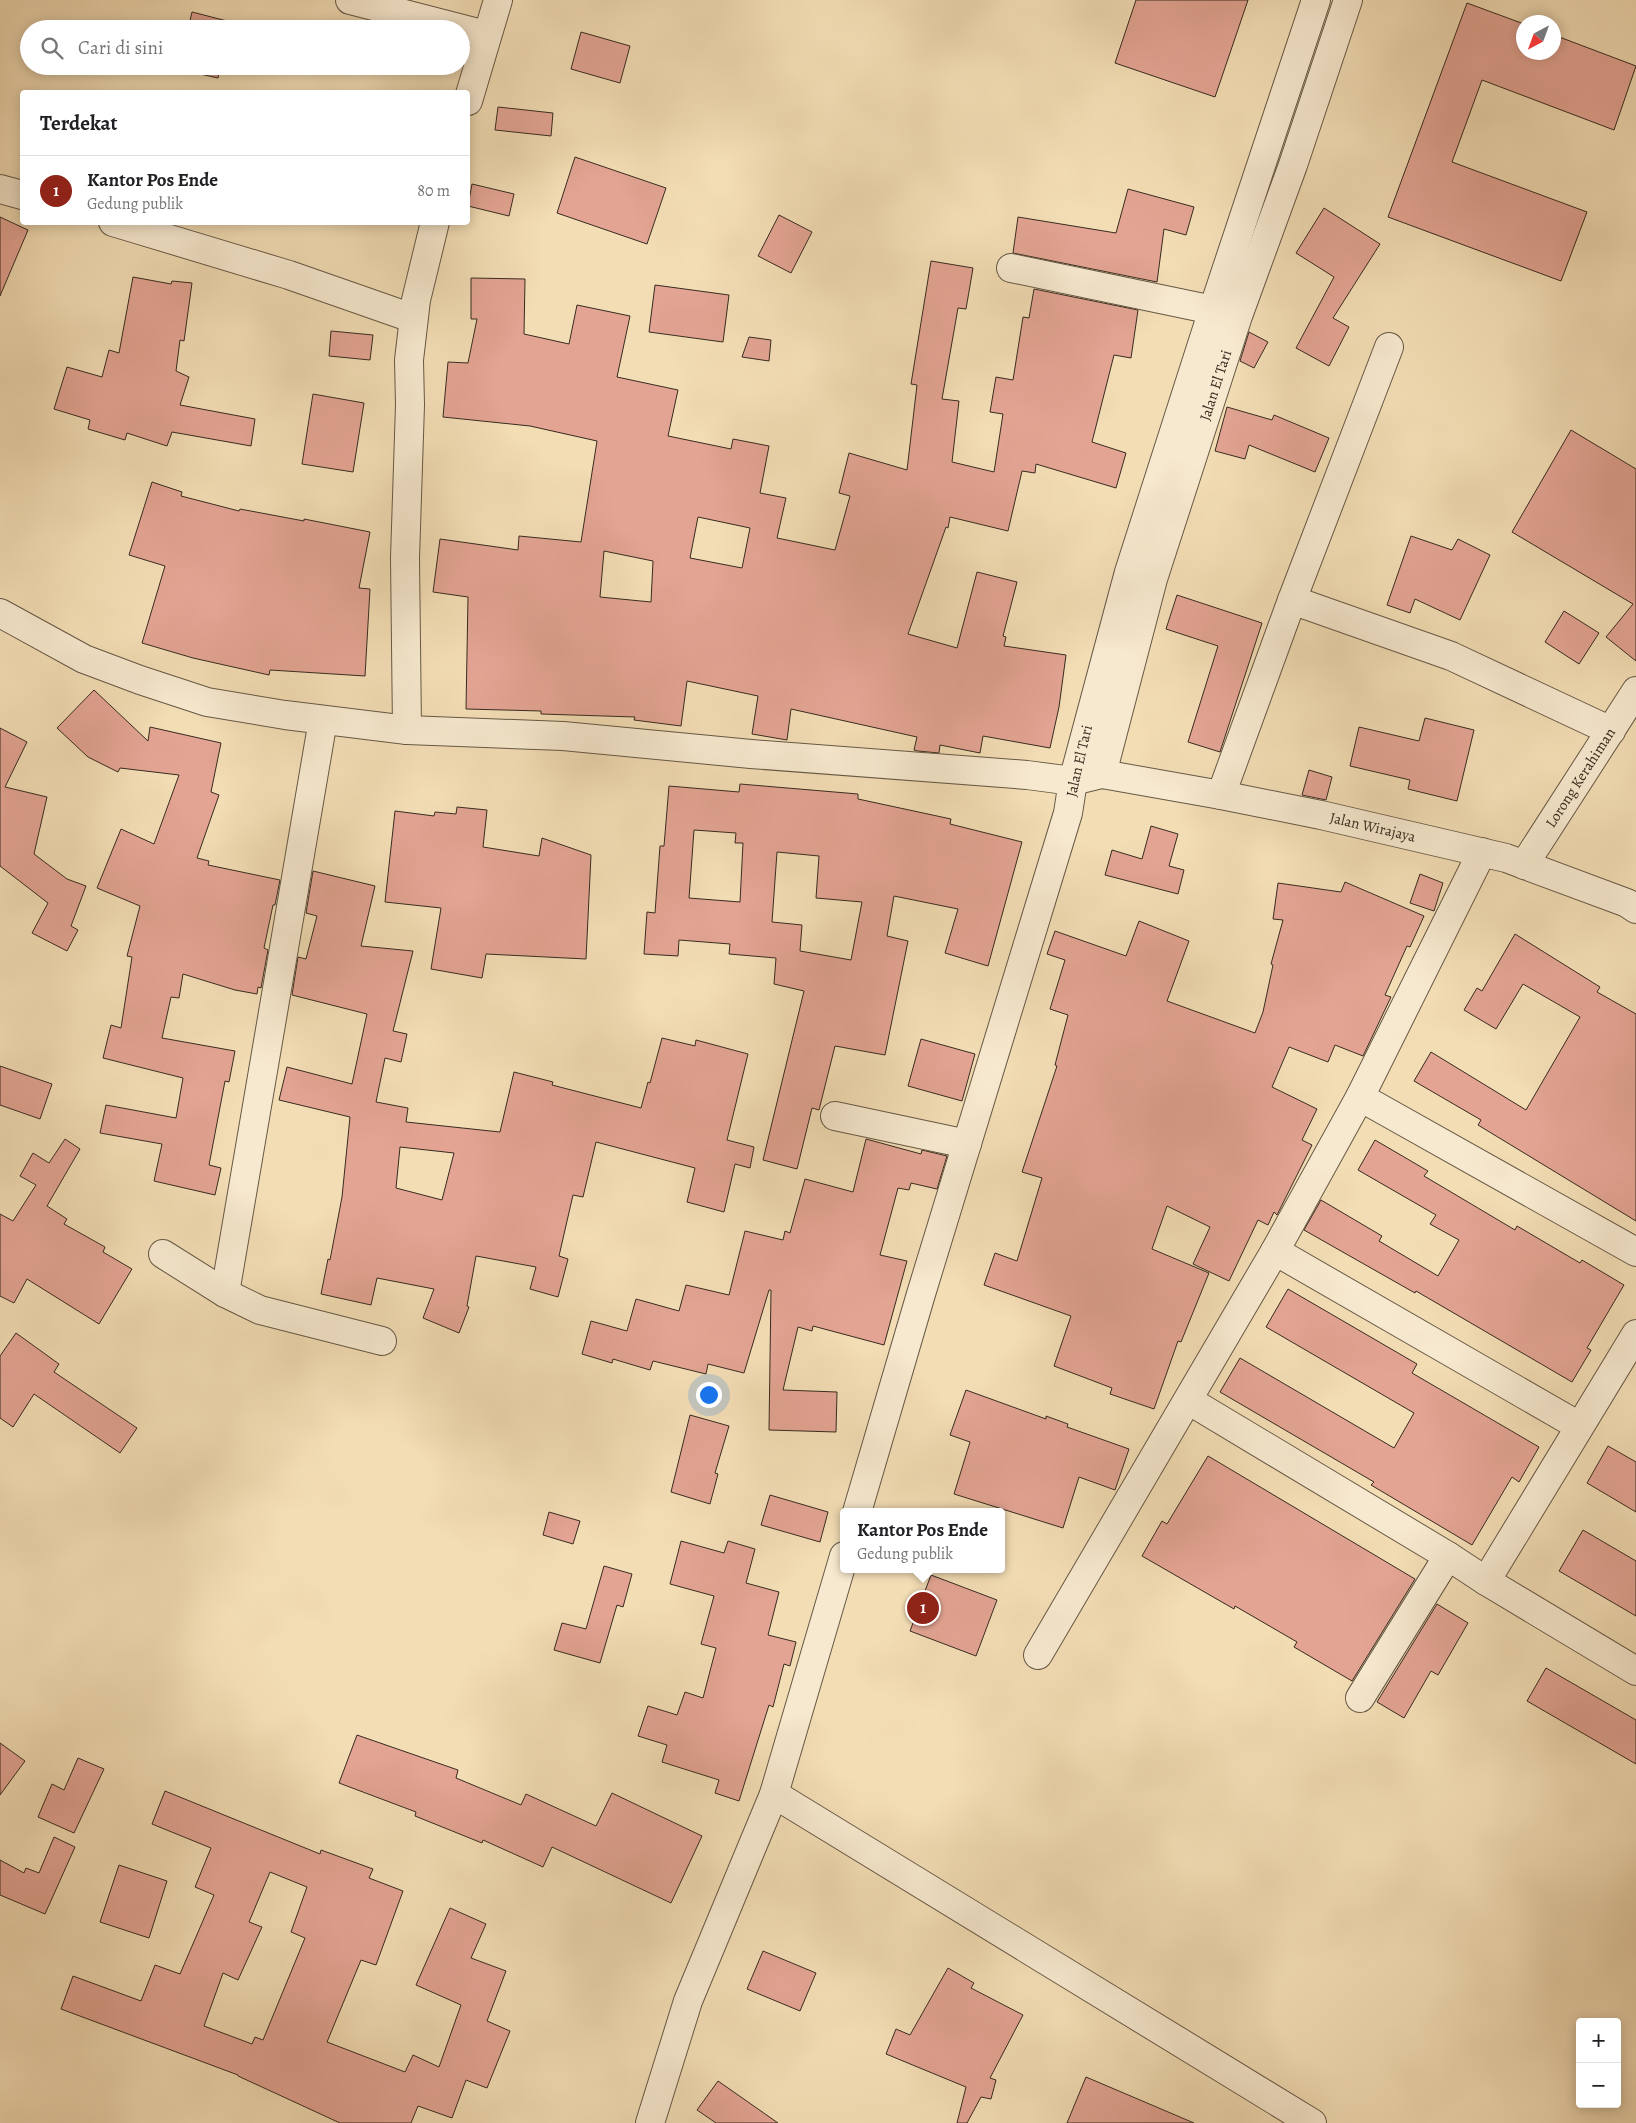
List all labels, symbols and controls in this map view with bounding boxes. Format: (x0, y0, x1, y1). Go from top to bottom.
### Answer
north arrow (1516, 15, 1561, 60)
search box (20, 20, 470, 75)
icon: search (38, 34, 66, 62)
text: Cari di sini (78, 35, 163, 61)
text: Terdekat (40, 109, 118, 137)
text: Kantor Pos Ende (87, 167, 218, 193)
text: 1 (53, 180, 59, 202)
text: 80 m (417, 180, 450, 202)
text: Gedung publik (87, 193, 183, 215)
street label: Jalan El Tari (1195, 347, 1236, 423)
street label: Jalan El Tari (1061, 723, 1097, 799)
street label: Lorong Kerahiman (1541, 724, 1620, 831)
street label: Jalan Wirajaya (1328, 807, 1418, 847)
your location (696, 1382, 722, 1408)
popup (840, 1508, 1005, 1573)
text: Kantor Pos Ende (857, 1517, 988, 1543)
text: Gedung publik (857, 1543, 953, 1565)
pin: 1 (907, 1589, 939, 1627)
map controls (1576, 2018, 1621, 2108)
button: + (1576, 2018, 1621, 2063)
button: − (1576, 2063, 1621, 2108)

